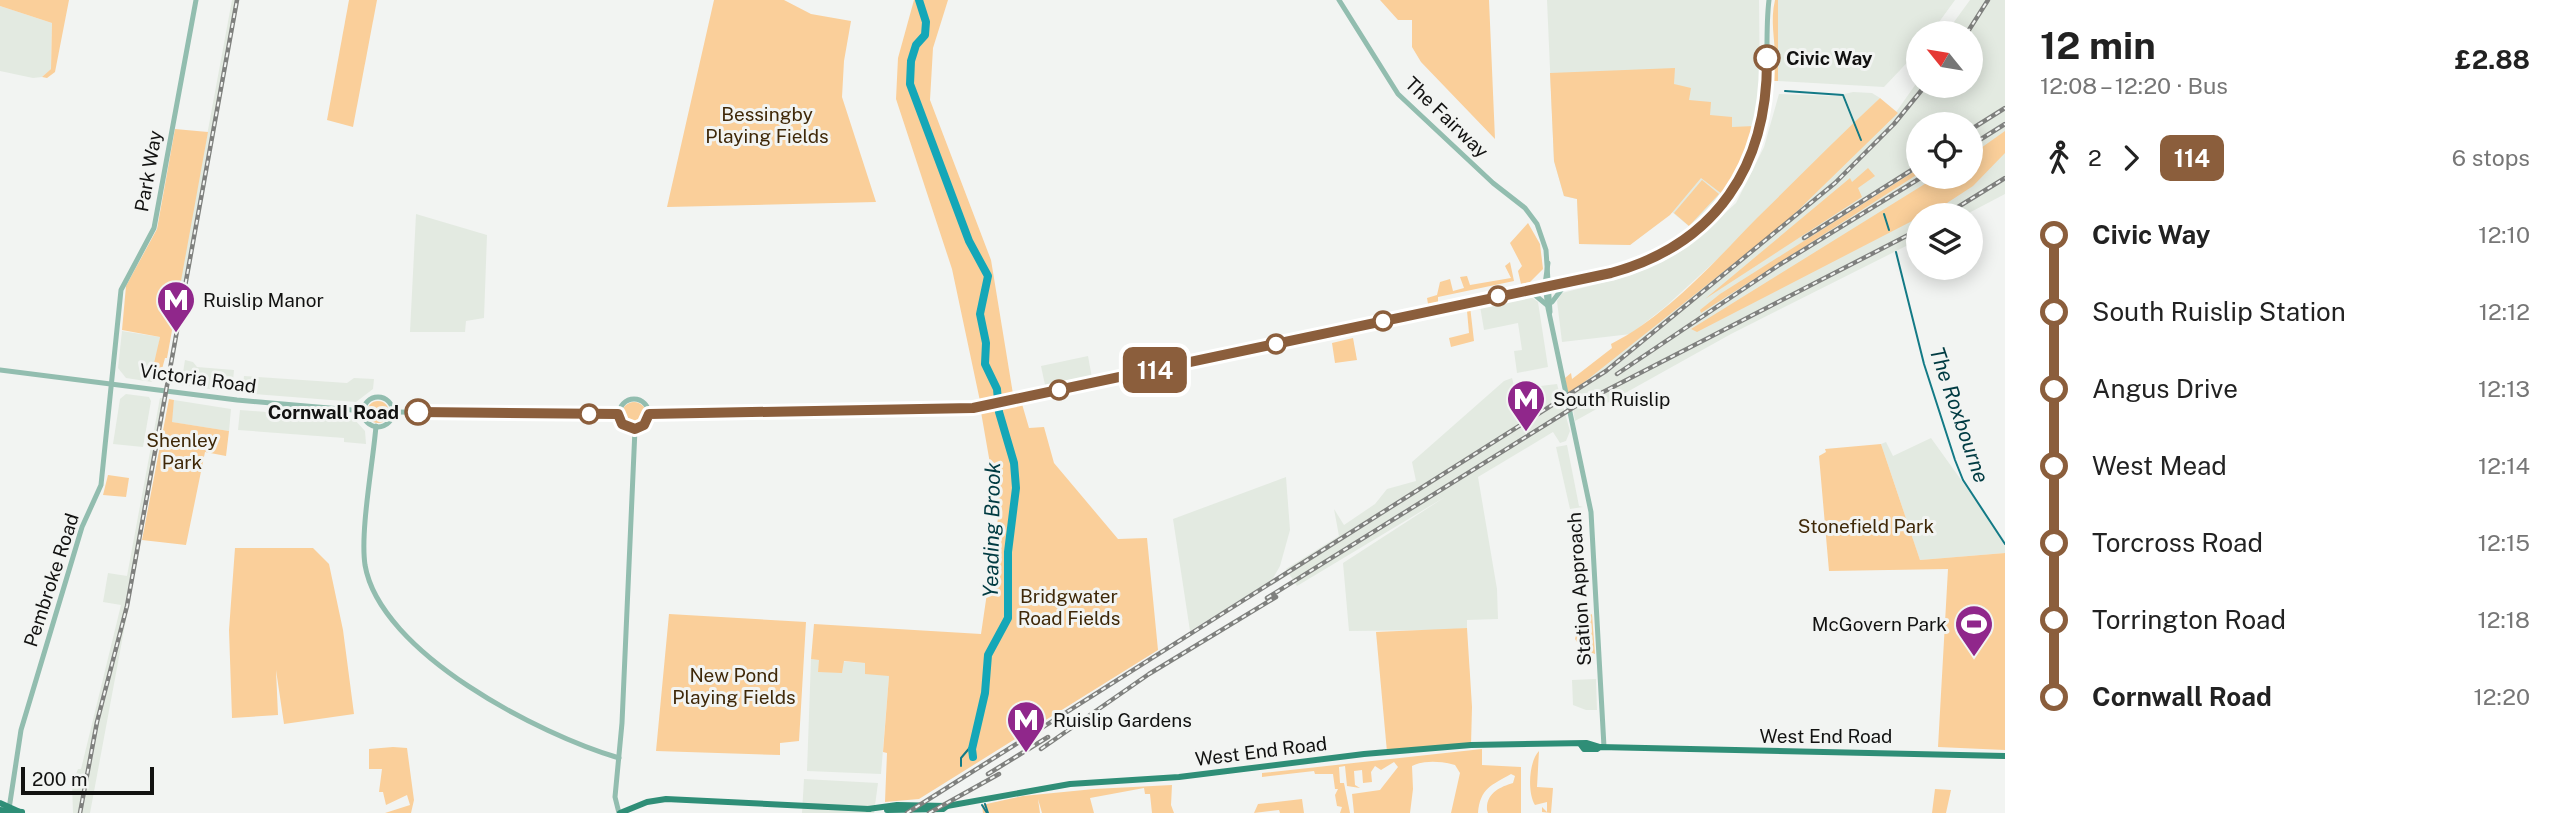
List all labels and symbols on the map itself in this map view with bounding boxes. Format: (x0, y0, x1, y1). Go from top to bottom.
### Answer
north arrow (1906, 21, 1983, 98)
marker: Civic Way (1754, 45, 1780, 71)
place label: Civic Way (1786, 47, 1873, 69)
street label: The Fairway (1401, 72, 1493, 162)
park label: Bessingby Playing Fields (705, 103, 829, 147)
street label: Park Way (130, 129, 166, 213)
metro station icon: Ruislip Manor (155, 279, 197, 334)
unlabelled marker (1488, 286, 1508, 306)
place label: Ruislip Manor (203, 289, 324, 311)
unlabelled marker (1373, 311, 1393, 331)
unlabelled marker (1266, 334, 1286, 354)
water label: The Roxbourne (1925, 344, 1994, 486)
line badge: 114 (1115, 347, 1195, 393)
street label: Victoria Road (138, 359, 258, 397)
metro station icon: South Ruislip (1505, 378, 1547, 433)
unlabelled marker (1049, 380, 1069, 400)
place label: South Ruislip (1553, 388, 1670, 410)
marker: Cornwall Road (405, 399, 431, 425)
place label: Cornwall Road (268, 401, 399, 423)
unlabelled marker (579, 404, 599, 424)
park label: Shenley Park (146, 429, 218, 473)
water label: Yeading Brook (978, 461, 1005, 598)
street label: Pembroke Road (19, 511, 83, 649)
street label: Station Approach (1563, 511, 1595, 667)
park label: Stonefield Park (1798, 515, 1934, 537)
park label: Bridgwater Road Fields (1018, 585, 1120, 629)
sports icon: McGovern Park (1953, 603, 1995, 658)
place label: McGovern Park (1812, 613, 1947, 635)
park label: New Pond Playing Fields (672, 664, 796, 708)
metro station icon: Ruislip Gardens (1005, 699, 1047, 754)
place label: Ruislip Gardens (1053, 709, 1192, 731)
street label: West End Road (1760, 725, 1892, 747)
street label: West End Road (1194, 732, 1328, 770)
scale bar (21, 764, 154, 796)

